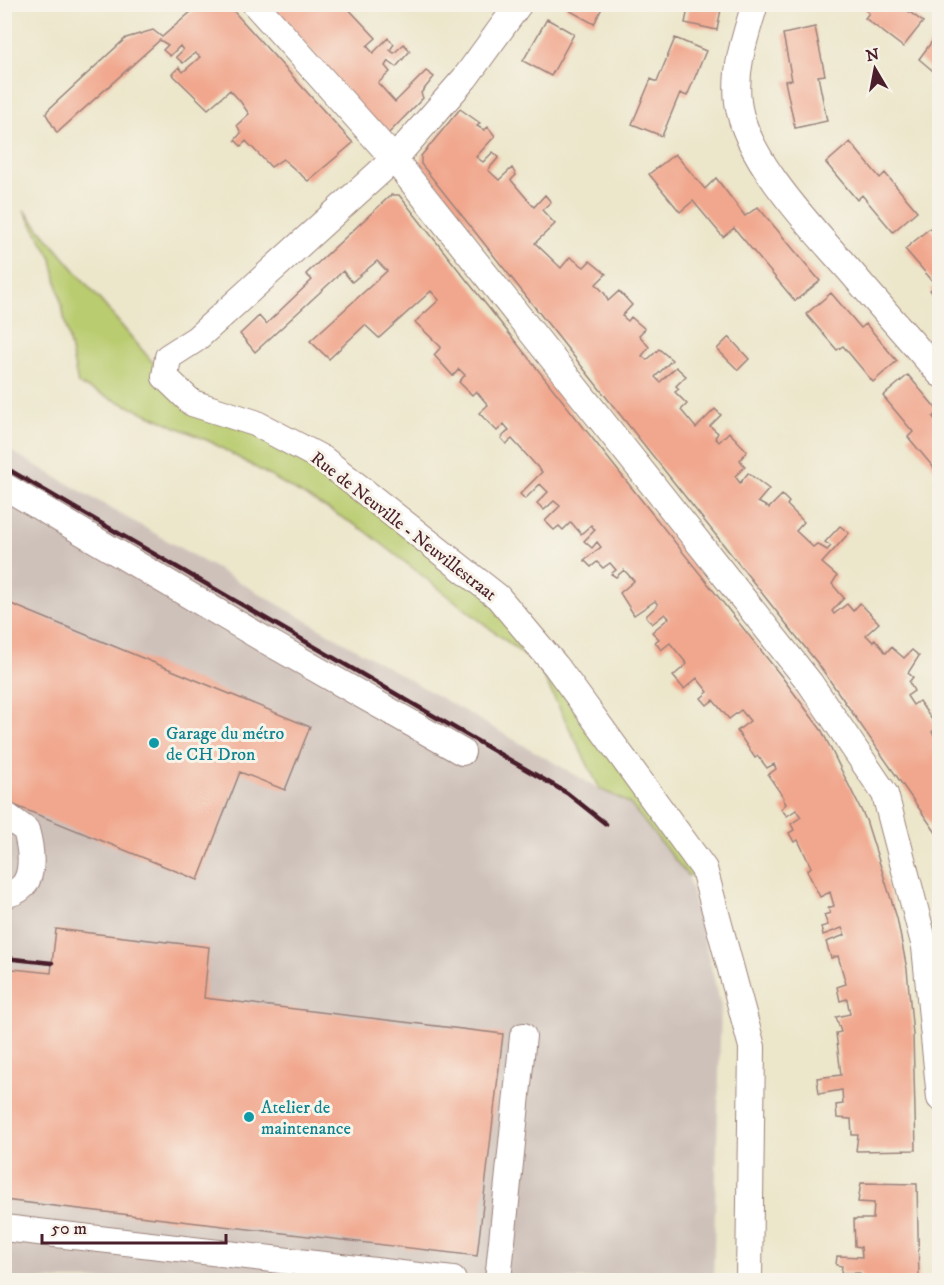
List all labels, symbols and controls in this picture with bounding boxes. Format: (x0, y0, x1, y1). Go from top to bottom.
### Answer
north arrow (845, 39, 905, 99)
text: N (864, 44, 881, 66)
street label: Rue de Neuville - Neuvillestraat (306, 447, 501, 606)
place label: Garage du métro de CH Dron (166, 723, 285, 766)
marker: Garage du métro de CH Dron (147, 736, 161, 750)
place label: Atelier de maintenance (261, 1097, 351, 1140)
marker: Atelier de maintenance (242, 1110, 256, 1124)
scale bar (42, 1207, 226, 1245)
text: 50 m (51, 1218, 87, 1240)

